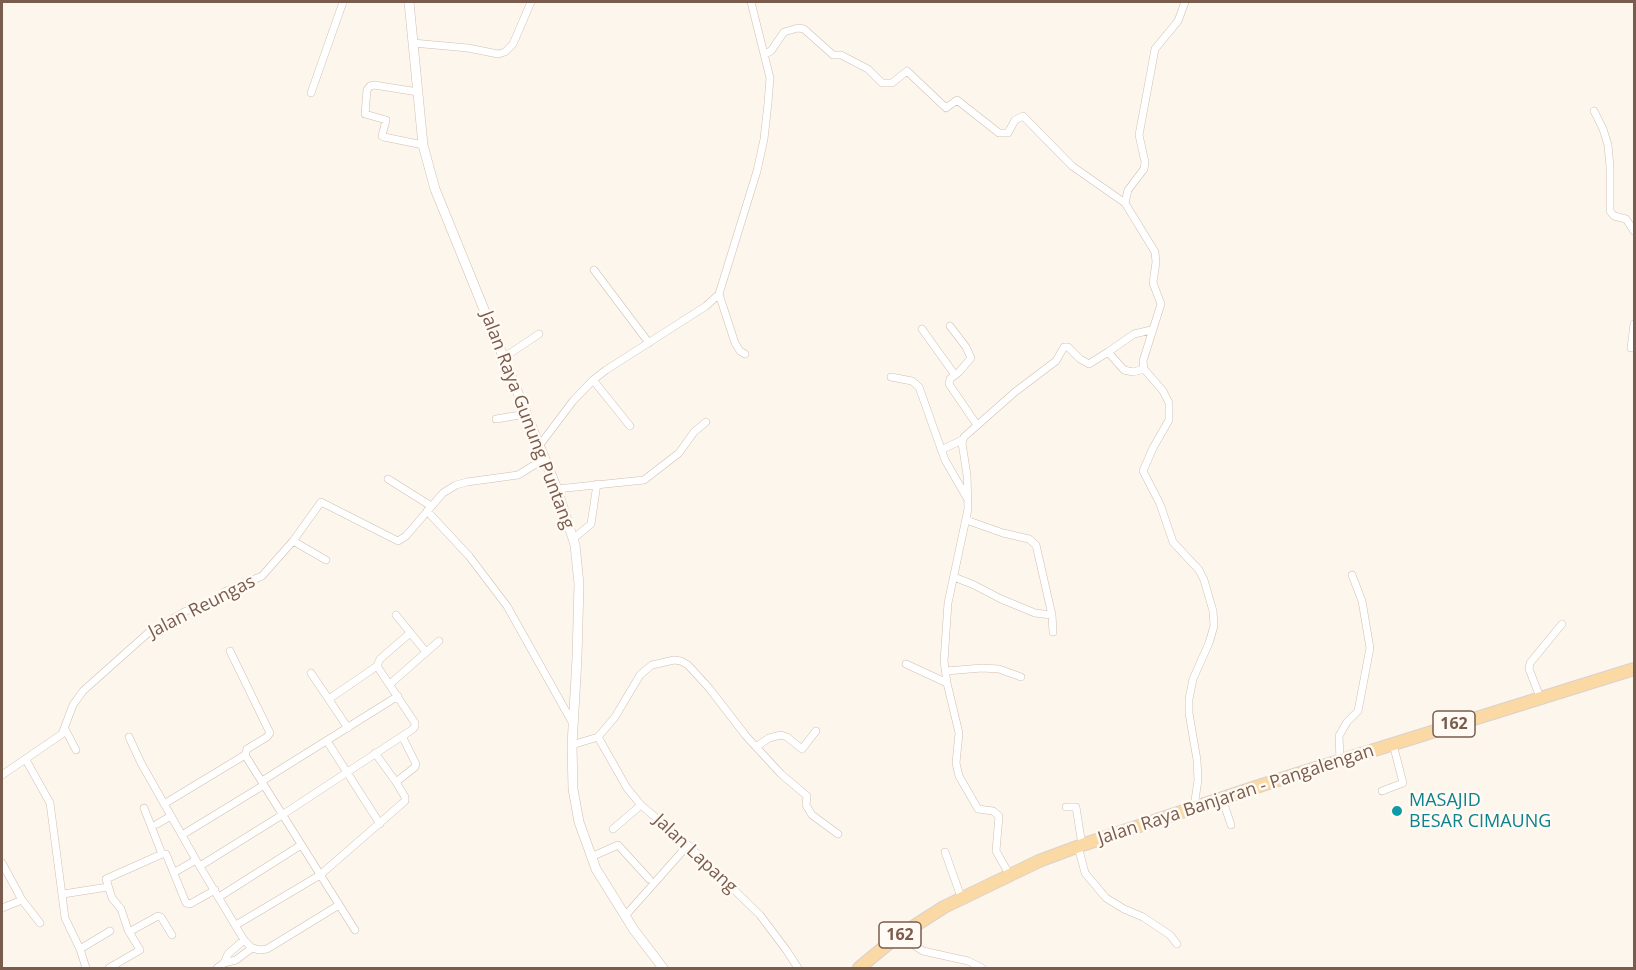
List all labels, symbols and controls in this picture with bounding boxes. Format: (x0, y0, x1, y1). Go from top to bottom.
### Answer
street label: Jalan Raya Gunung Puntang (475, 308, 579, 532)
street label: Jalan Reungas (145, 571, 259, 643)
road number: 162 (1433, 711, 1475, 737)
street label: Jalan Raya Banjaran - Pangalengan (1095, 740, 1377, 850)
place label: MASAJID BESAR CIMAUNG (1409, 790, 1551, 832)
marker: MASAJID BESAR CIMAUNG (1390, 804, 1404, 818)
street label: Jalan Lapang (649, 810, 741, 898)
road number: 162 (879, 922, 921, 948)

